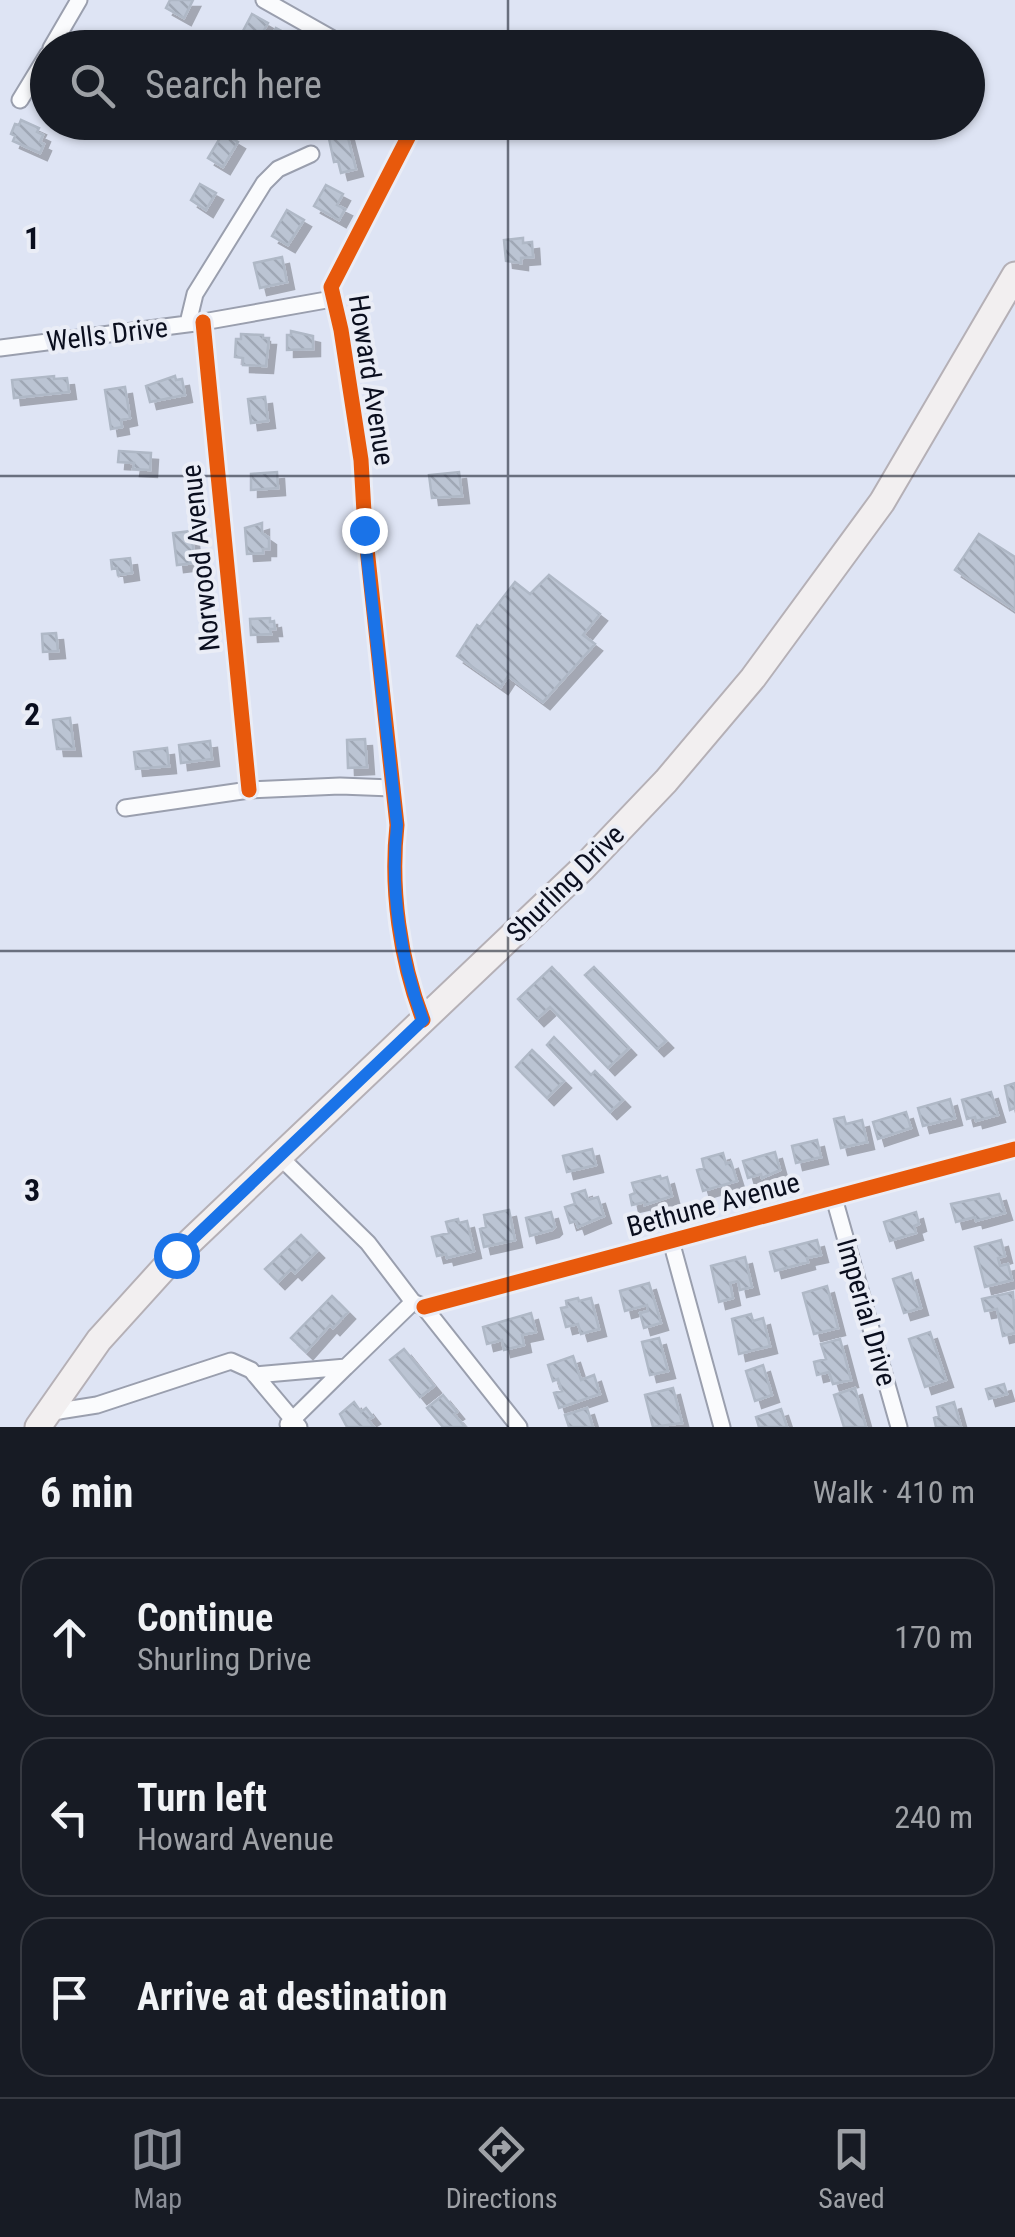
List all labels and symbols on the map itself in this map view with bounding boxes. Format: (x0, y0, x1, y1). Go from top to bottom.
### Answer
text: 1 (24, 219, 40, 257)
street label: Howard Avenue (342, 292, 401, 468)
street label: Wells Drive (45, 311, 170, 358)
street label: Norwood Avenue (174, 463, 227, 653)
route end (342, 508, 388, 554)
text: 2 (24, 695, 40, 733)
street label: Shurling Drive (500, 818, 631, 949)
street label: Bethune Avenue (623, 1166, 803, 1243)
text: 3 (24, 1171, 40, 1209)
route start (154, 1233, 200, 1279)
street label: Imperial Drive (830, 1234, 903, 1390)

